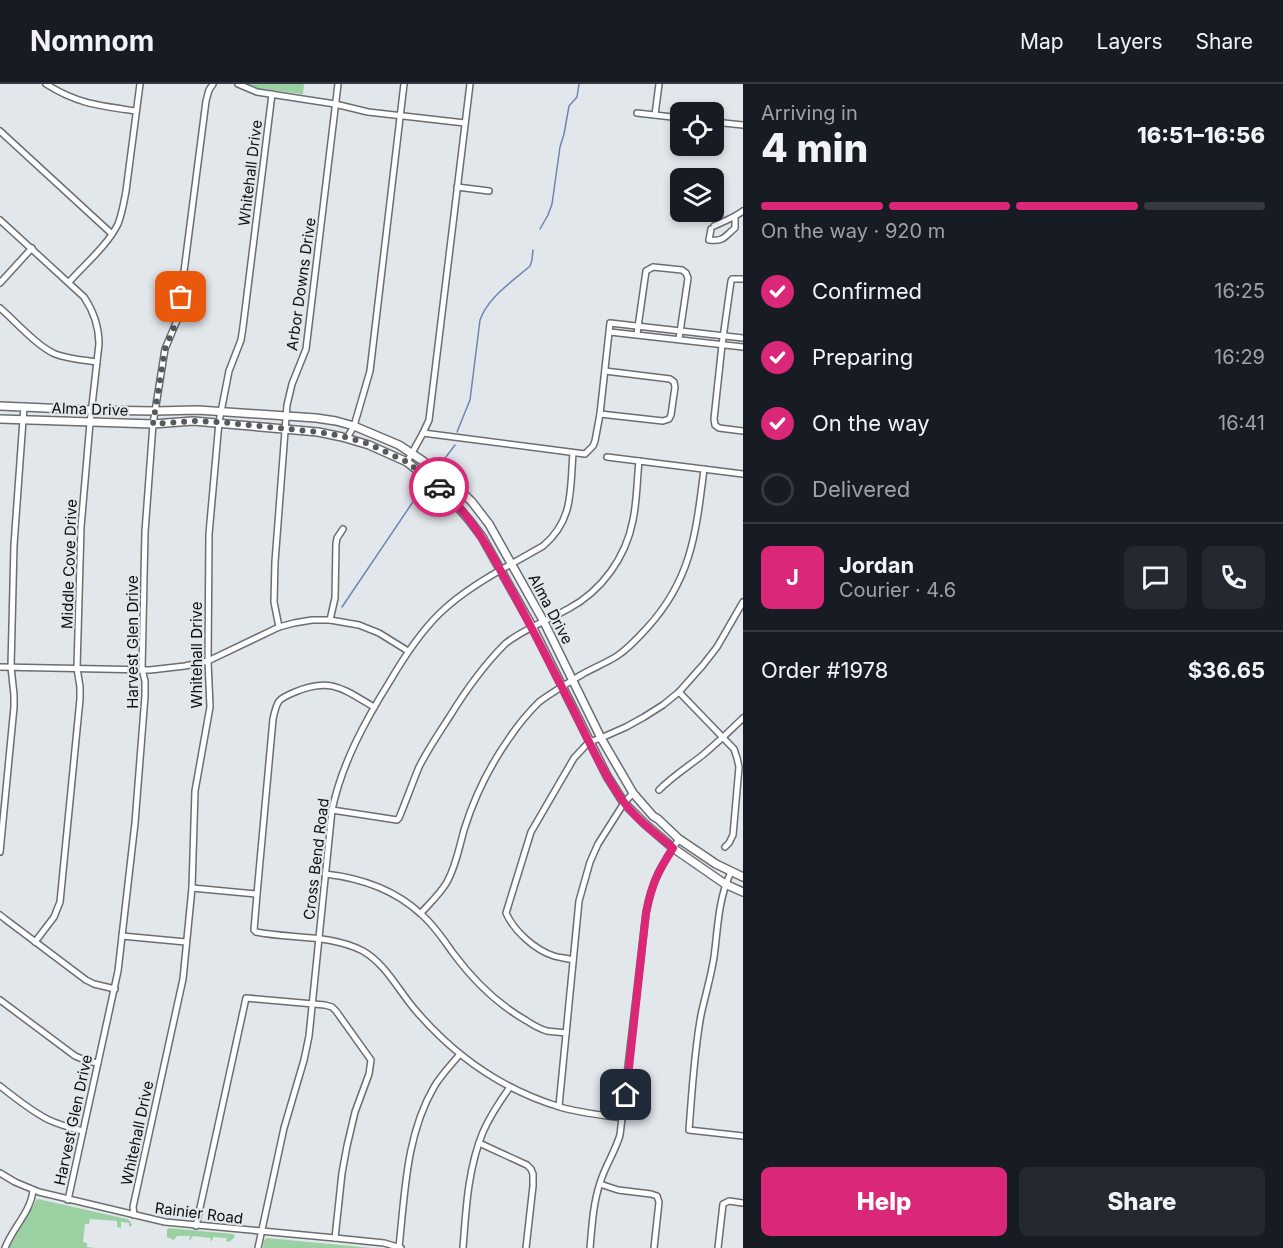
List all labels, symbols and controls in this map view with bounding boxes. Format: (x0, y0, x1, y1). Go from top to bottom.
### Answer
text: Nomnom (30, 24, 154, 58)
text: Map (1020, 29, 1064, 54)
text: Layers (1097, 29, 1163, 54)
text: Share (1196, 29, 1253, 54)
text: Arriving in (761, 101, 858, 125)
map controls (670, 102, 724, 222)
button: locate (670, 102, 724, 156)
street label: Whitehall Drive (234, 119, 266, 227)
text: 16:51–16:56 (1137, 122, 1265, 148)
text: 4 min (761, 124, 868, 171)
button: layers (670, 168, 724, 222)
street label: Arbor Downs Drive (282, 216, 320, 352)
text: On the way · 920 m (761, 219, 945, 243)
pin (155, 271, 206, 322)
icon: check (761, 275, 794, 308)
text: Confirmed (812, 278, 922, 304)
text: 16:25 (1214, 279, 1265, 303)
icon: bag (164, 280, 197, 313)
icon: check (761, 341, 794, 374)
text: Preparing (812, 344, 913, 370)
text: 16:29 (1214, 345, 1265, 369)
street label: Alma Drive (51, 398, 129, 420)
icon: check (761, 407, 794, 440)
text: On the way (812, 410, 930, 436)
text: 16:41 (1218, 411, 1265, 435)
courier (409, 457, 469, 517)
icon: car (423, 471, 456, 504)
text: Delivered (812, 476, 910, 502)
street label: Middle Cove Drive (57, 499, 81, 629)
button: chat (1124, 546, 1187, 609)
button: phone (1202, 546, 1265, 609)
text: Jordan (839, 552, 914, 578)
text: J (786, 564, 799, 590)
street label: Alma Drive (525, 571, 577, 647)
street label: Harvest Glen Drive (123, 575, 142, 709)
text: Courier · 4.6 (839, 578, 956, 602)
street label: Whitehall Drive (187, 602, 206, 708)
text: Order #1978 (761, 657, 888, 683)
text: $36.65 (1188, 657, 1265, 683)
street label: Cross Bend Road (299, 797, 333, 921)
street label: Harvest Glen Drive (50, 1053, 96, 1187)
pin (600, 1069, 651, 1120)
icon: home (609, 1078, 642, 1111)
street label: Whitehall Drive (117, 1079, 157, 1187)
button: Help (761, 1167, 1007, 1236)
button: Share (1019, 1167, 1265, 1236)
street label: Rainier Road (154, 1198, 244, 1228)

